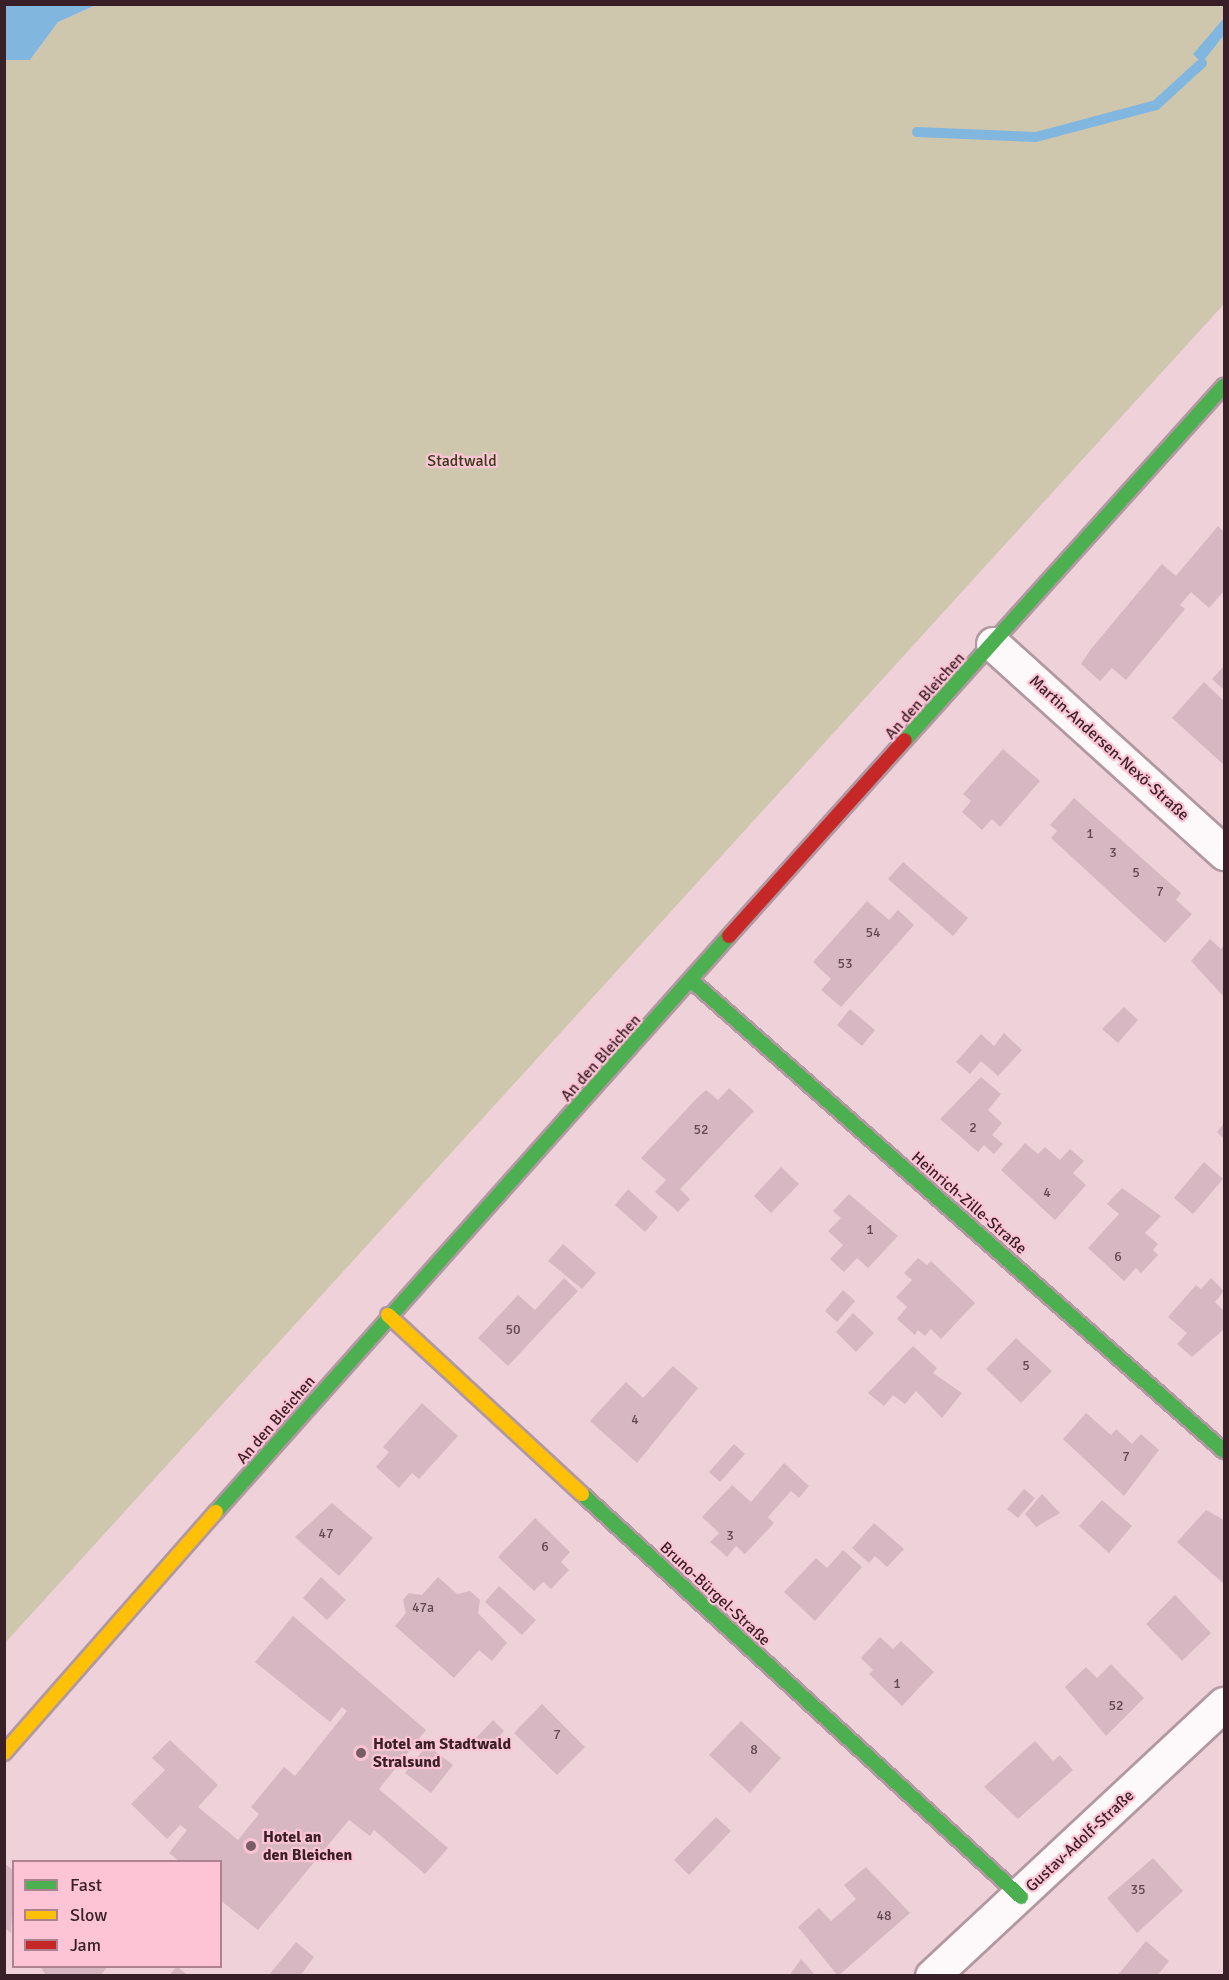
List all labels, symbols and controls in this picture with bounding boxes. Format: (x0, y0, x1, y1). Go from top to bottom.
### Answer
park label: Stadtwald (427, 451, 497, 471)
street label: An den Bleichen (881, 649, 969, 743)
street label: Martin-Andersen-Nexö-Straße (1025, 671, 1193, 825)
house number: 1 (1086, 826, 1094, 842)
house number: 3 (1109, 845, 1117, 861)
house number: 5 (1132, 865, 1140, 881)
house number: 7 (1156, 884, 1164, 900)
house number: 54 (865, 925, 881, 941)
house number: 53 (837, 956, 853, 972)
street label: An den Bleichen (557, 1011, 645, 1105)
house number: 2 (969, 1120, 977, 1136)
house number: 52 (693, 1122, 709, 1138)
street label: Heinrich-Zille-Straße (907, 1148, 1031, 1258)
house number: 4 (1043, 1185, 1051, 1201)
house number: 1 (866, 1222, 874, 1238)
house number: 6 (1114, 1249, 1122, 1265)
house number: 50 (505, 1322, 521, 1338)
house number: 5 (1022, 1358, 1030, 1374)
street label: An den Bleichen (233, 1372, 319, 1468)
house number: 4 (631, 1412, 639, 1428)
house number: 7 (1122, 1449, 1130, 1465)
house number: 47 (318, 1526, 334, 1542)
house number: 3 (726, 1528, 734, 1544)
street label: Bruno-Bürgel-Straße (656, 1538, 774, 1650)
house number: 6 (541, 1539, 549, 1555)
house number: 47a (412, 1600, 434, 1616)
house number: 1 (893, 1676, 901, 1692)
house number: 52 (1108, 1698, 1124, 1714)
house number: 7 (553, 1727, 561, 1743)
place label: Hotel am Stadtwald Stralsund (373, 1734, 511, 1772)
house number: 8 (750, 1742, 758, 1758)
marker: Hotel am Stadtwald Stralsund (354, 1746, 368, 1760)
street label: Gustav-Adolf-Straße (1022, 1786, 1138, 1896)
place label: Hotel an den Bleichen (263, 1827, 352, 1865)
marker: Hotel an den Bleichen (244, 1839, 258, 1853)
legend (12, 1860, 222, 1968)
text: Fast (70, 1874, 102, 1896)
house number: 35 (1130, 1882, 1146, 1898)
text: Slow (70, 1904, 107, 1926)
house number: 48 (876, 1908, 892, 1924)
text: Jam (70, 1934, 101, 1956)

